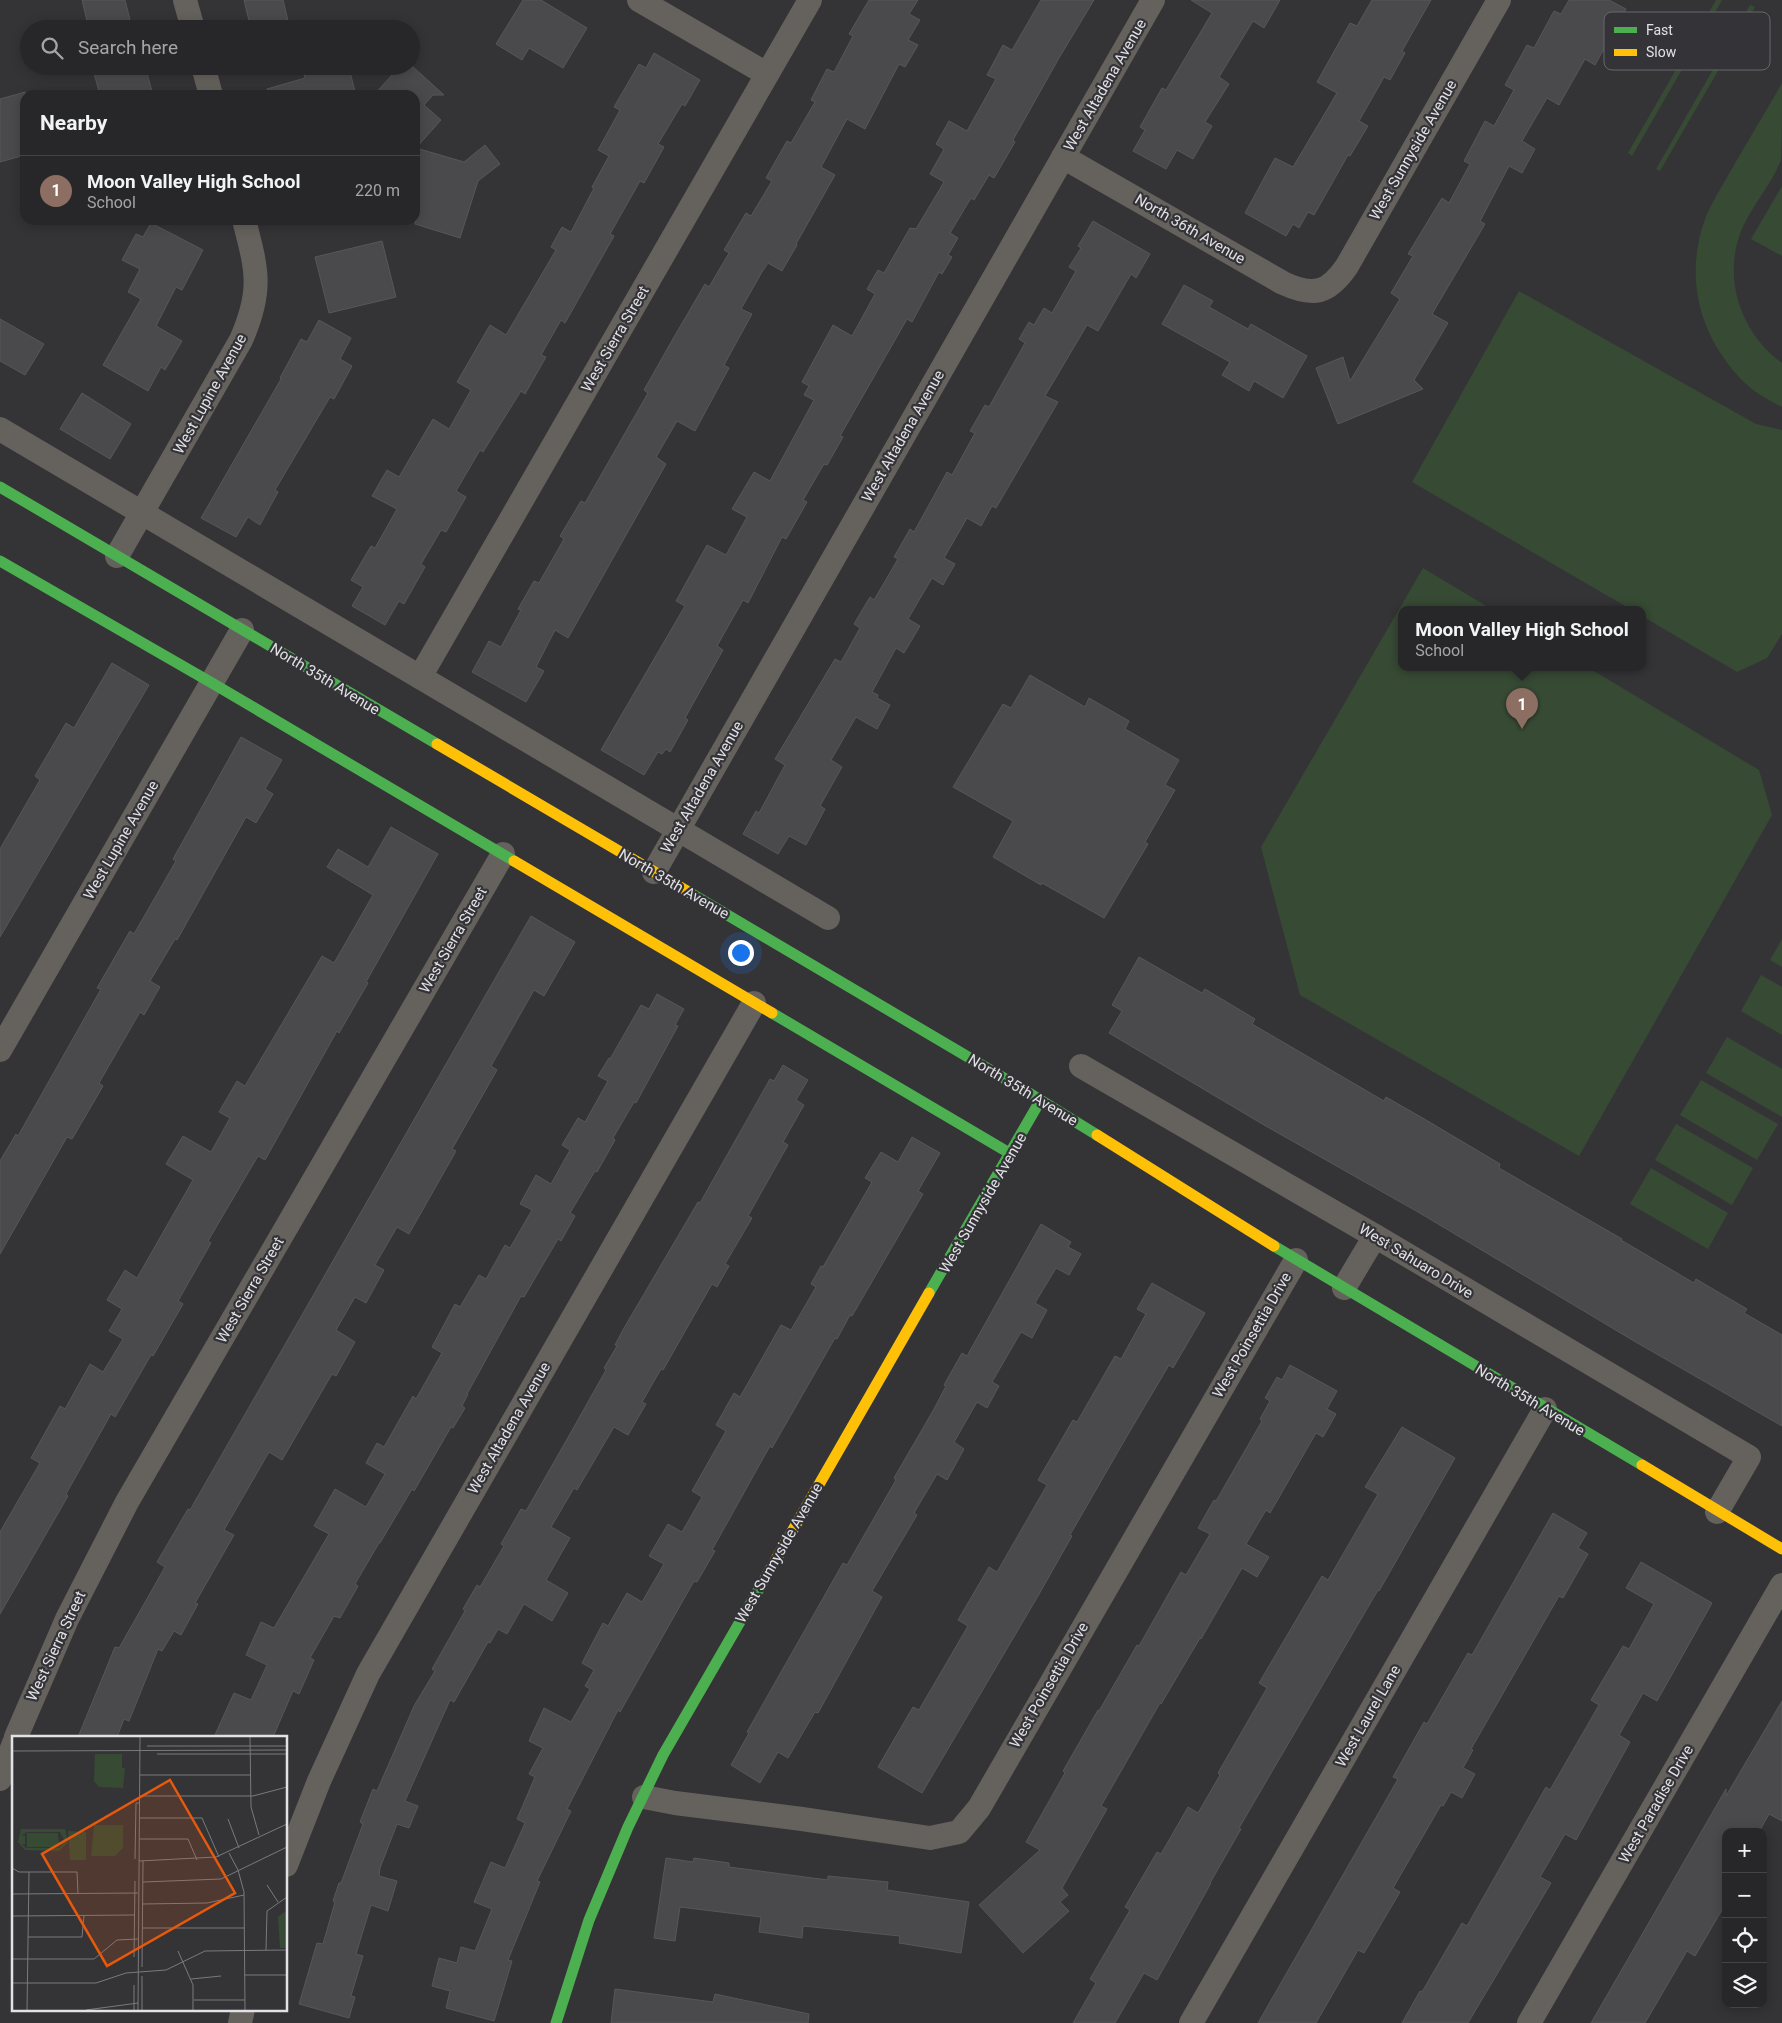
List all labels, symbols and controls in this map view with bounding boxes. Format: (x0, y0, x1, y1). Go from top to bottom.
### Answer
legend (1604, 12, 1770, 70)
street label: West Altadena Avenue (1060, 16, 1150, 154)
search box (20, 20, 420, 75)
text: Fast (1646, 22, 1673, 38)
icon: search (38, 34, 66, 62)
text: Search here (78, 36, 178, 59)
text: Slow (1646, 44, 1677, 60)
street label: West Sunnyside Avenue (1365, 77, 1461, 223)
text: Nearby (40, 111, 107, 135)
text: Moon Valley High School (87, 170, 300, 193)
text: 1 (51, 181, 61, 200)
text: 220 m (355, 181, 400, 200)
street label: North 36th Avenue (1132, 190, 1248, 268)
text: School (87, 193, 136, 212)
street label: West Sierra Street (577, 283, 653, 395)
street label: West Lupine Avenue (170, 331, 250, 457)
street label: West Altadena Avenue (858, 367, 948, 505)
popup (1398, 606, 1646, 671)
text: Moon Valley High School (1415, 618, 1629, 641)
street label: North 35th Avenue (267, 639, 383, 719)
text: School (1415, 641, 1464, 660)
pin: 1 (1506, 688, 1538, 729)
street label: West Altadena Avenue (657, 718, 747, 856)
street label: West Lupine Avenue (80, 777, 162, 903)
street label: North 35th Avenue (616, 845, 732, 923)
street label: West Sierra Street (415, 884, 491, 996)
your location (728, 940, 754, 966)
street label: North 35th Avenue (965, 1050, 1081, 1130)
street label: West Sunnyside Avenue (935, 1130, 1031, 1276)
street label: West Sahuaro Drive (1356, 1220, 1476, 1302)
street label: West Sierra Street (212, 1234, 288, 1346)
street label: West Poinsettia Drive (1209, 1269, 1295, 1401)
street label: West Altadena Avenue (464, 1359, 554, 1497)
street label: North 35th Avenue (1472, 1360, 1588, 1440)
street label: West Sunnyside Avenue (731, 1480, 827, 1626)
street label: West Sierra Street (23, 1588, 89, 1704)
street label: West Poinsettia Drive (1006, 1619, 1092, 1751)
street label: West Laurel Lane (1332, 1662, 1404, 1770)
inset map (12, 1736, 288, 2010)
street label: West Paradise Drive (1615, 1742, 1697, 1866)
map controls (1722, 1828, 1767, 2008)
button: + (1722, 1828, 1767, 1873)
button: − (1722, 1873, 1767, 1918)
button: locate (1722, 1918, 1767, 1963)
button: layers (1722, 1963, 1767, 2008)

